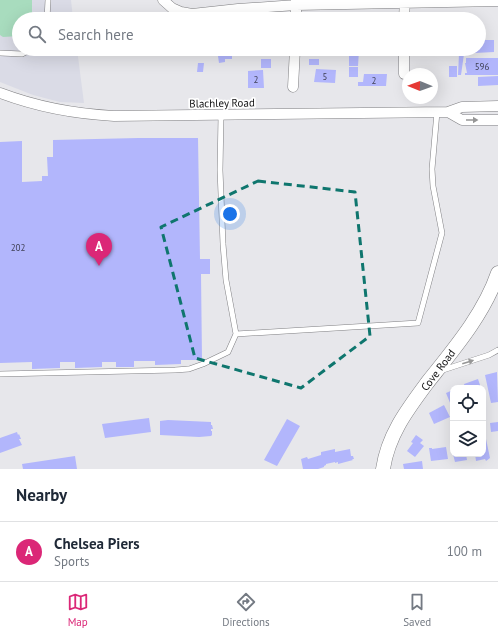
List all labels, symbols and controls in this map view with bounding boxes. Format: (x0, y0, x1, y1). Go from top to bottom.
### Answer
search box (12, 12, 486, 56)
icon: search (26, 23, 48, 45)
text: Search here (58, 25, 134, 44)
house number: 596 (475, 61, 489, 72)
north arrow (402, 68, 438, 104)
house number: 5 (323, 71, 328, 82)
house number: 2 (254, 74, 259, 85)
house number: 2 (372, 75, 377, 86)
street label: Blachley Road (189, 95, 255, 111)
one-way arrow (466, 117, 479, 123)
your location (220, 204, 240, 224)
pin: A (86, 233, 112, 266)
house number: 202 (11, 242, 25, 253)
street label: Cove Road (418, 346, 458, 394)
one-way arrow (462, 359, 474, 365)
map controls (450, 385, 486, 457)
button: locate (450, 385, 486, 421)
button: layers (450, 421, 486, 457)
text: Nearby (16, 484, 67, 506)
text: Chelsea Piers (54, 534, 140, 553)
text: A (25, 543, 33, 560)
text: 100 m (447, 543, 482, 560)
text: Sports (54, 553, 90, 570)
tab: Map (67, 591, 89, 629)
tab: Directions (222, 591, 270, 629)
tab: Saved (403, 591, 431, 629)

